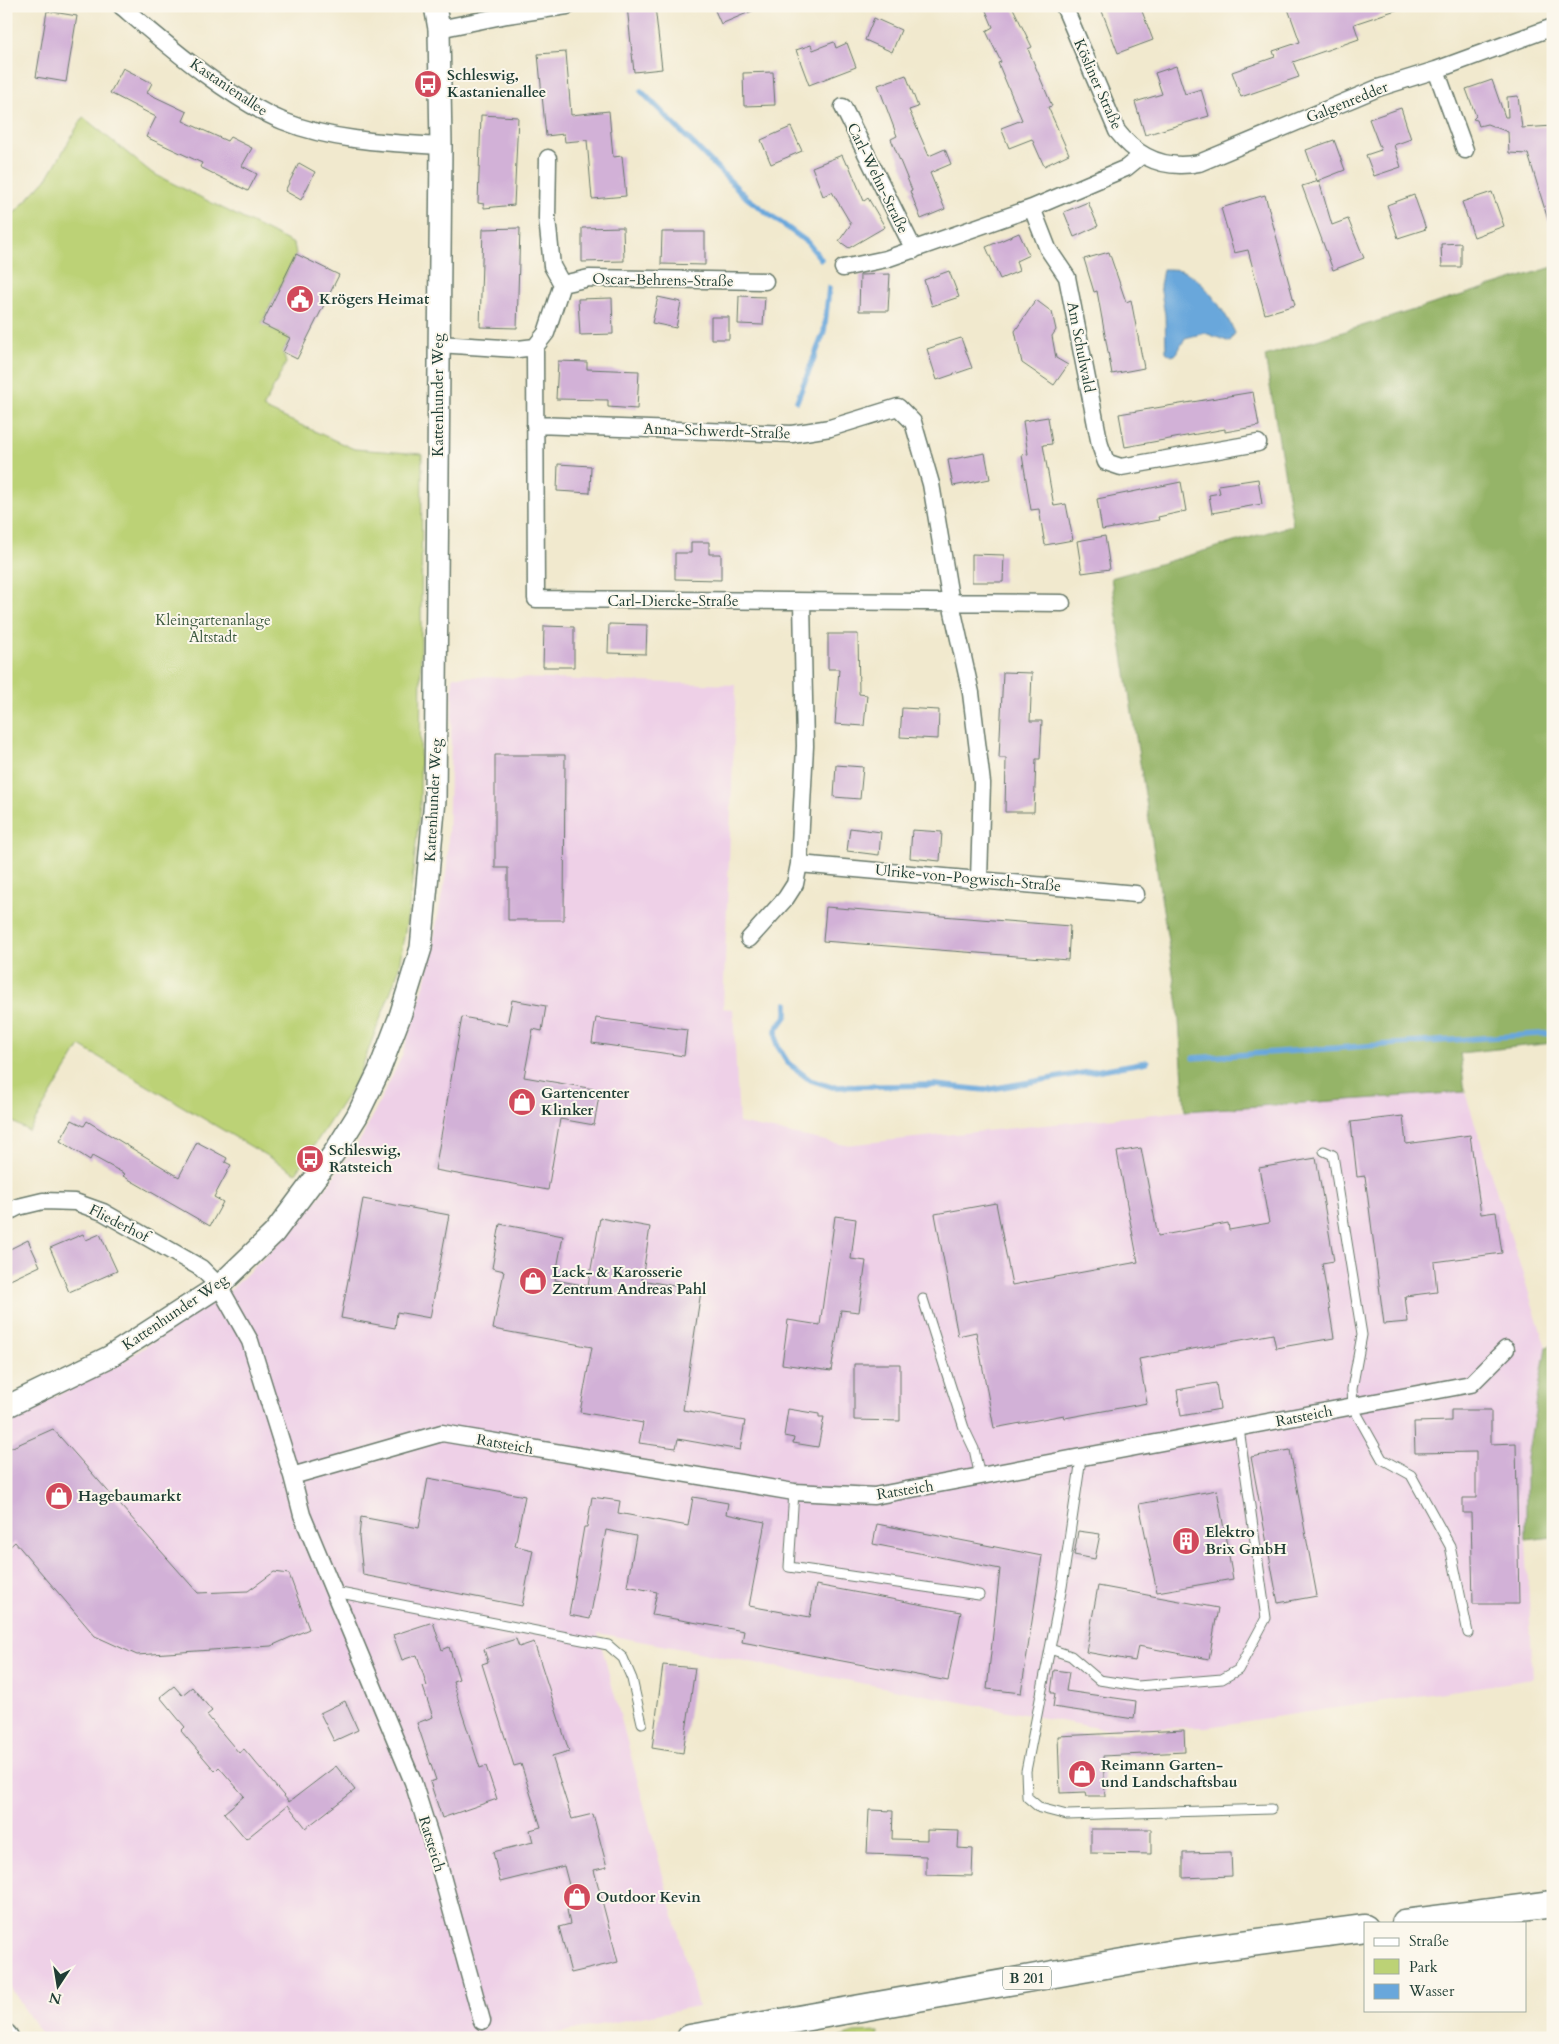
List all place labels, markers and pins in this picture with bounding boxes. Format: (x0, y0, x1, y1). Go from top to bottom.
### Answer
place label: Schleswig, Kastanienallee (447, 65, 546, 102)
bus stop icon: Schleswig, Kastanienallee (413, 69, 443, 99)
public building icon: Krögers Heimat (285, 284, 315, 314)
place label: Krögers Heimat (319, 289, 430, 309)
place label: Gartencenter Klinker (541, 1083, 630, 1120)
shop icon: Gartencenter Klinker (507, 1087, 537, 1117)
place label: Schleswig, Ratsteich (329, 1140, 401, 1177)
bus stop icon: Schleswig, Ratsteich (295, 1144, 325, 1174)
place label: Lack- & Karosserie Zentrum Andreas Pahl (552, 1262, 707, 1299)
shop icon: Lack- & Karosserie Zentrum Andreas Pahl (518, 1266, 548, 1296)
shop icon: Hagebaumarkt (44, 1481, 74, 1511)
place label: Hagebaumarkt (78, 1486, 182, 1506)
place label: Elektro Brix GmbH (1205, 1522, 1287, 1559)
building icon: Elektro Brix GmbH (1171, 1526, 1201, 1556)
place label: Reimann Garten- und Landschaftsbau (1101, 1755, 1238, 1792)
shop icon: Reimann Garten- und Landschaftsbau (1067, 1759, 1097, 1789)
shop icon: Outdoor Kevin (562, 1882, 592, 1912)
place label: Outdoor Kevin (596, 1887, 701, 1907)

